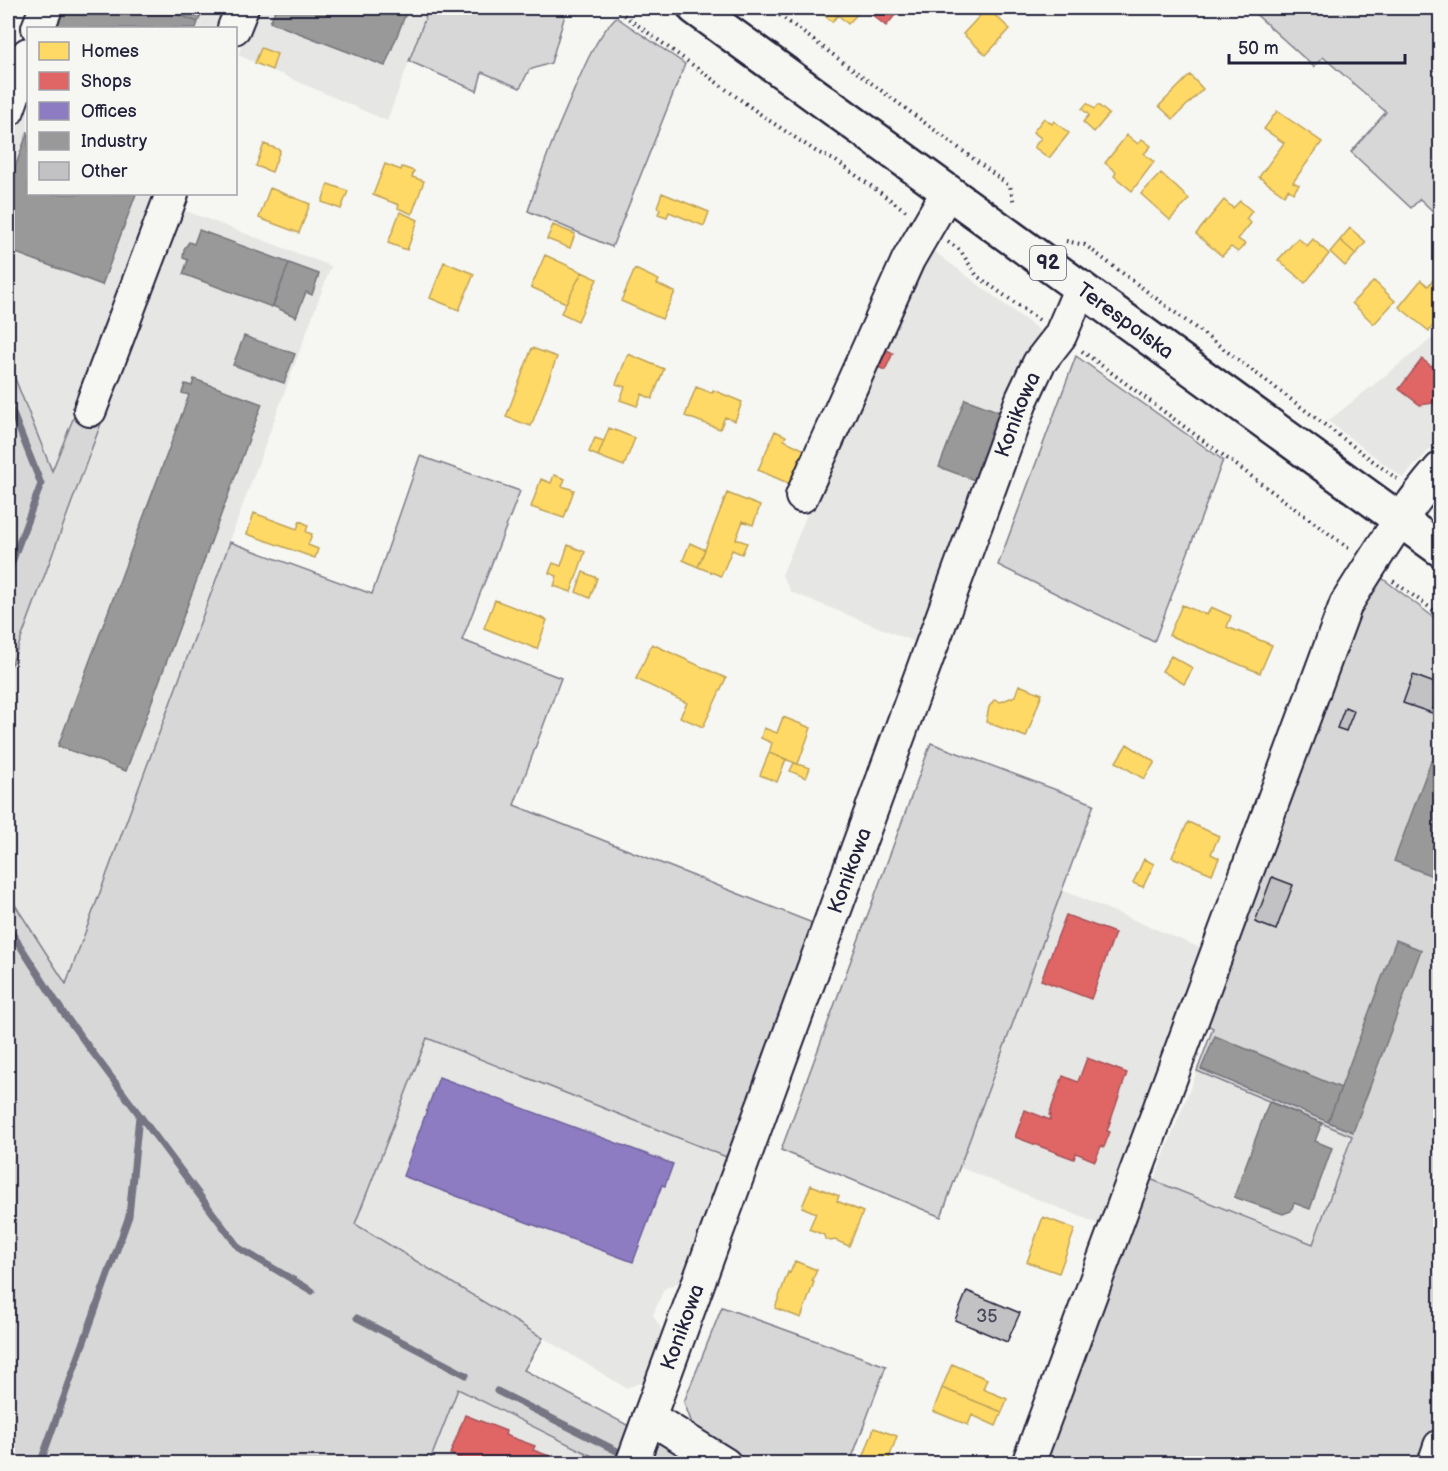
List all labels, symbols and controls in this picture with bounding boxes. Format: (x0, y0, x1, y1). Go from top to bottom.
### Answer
legend (27, 27, 237, 195)
scale bar (1229, 27, 1404, 65)
text: 50 m (1238, 38, 1279, 59)
text: Homes (81, 41, 139, 62)
text: Shops (81, 71, 132, 92)
text: Offices (81, 101, 137, 122)
text: Industry (81, 131, 148, 152)
text: Other (81, 161, 128, 182)
road number: 92 (1030, 246, 1066, 280)
street label: Terespolska (1072, 277, 1179, 364)
street label: Konikowa (989, 368, 1046, 461)
street label: Konikowa (822, 824, 876, 917)
street label: Konikowa (655, 1281, 709, 1373)
house number: 35 (976, 1306, 998, 1327)

